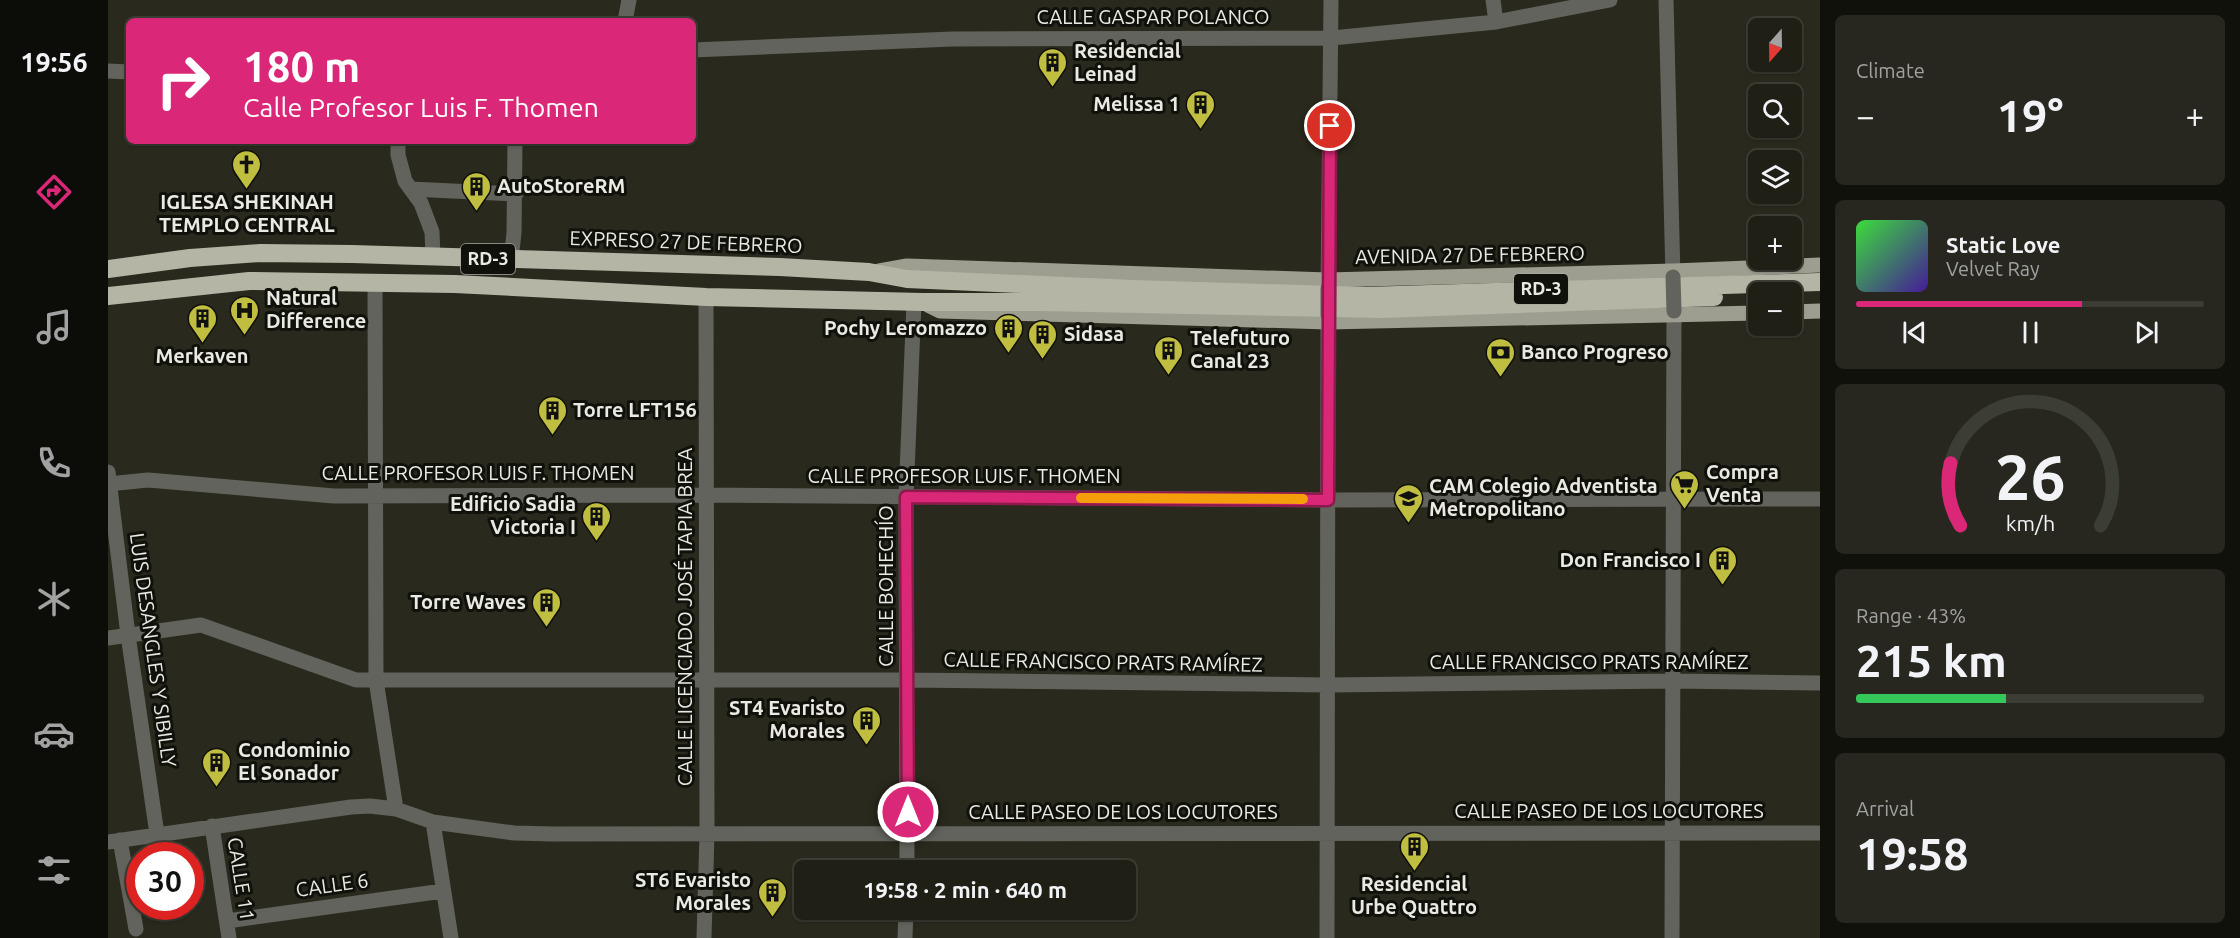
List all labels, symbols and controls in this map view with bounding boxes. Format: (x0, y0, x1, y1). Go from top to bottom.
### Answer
street label: CALLE GASPAR POLANCO (1036, 5, 1270, 28)
north arrow (1748, 18, 1802, 72)
map controls (1748, 18, 1802, 336)
place label: Residencial Leinad (1074, 39, 1181, 85)
icon: right (144, 42, 222, 120)
text: 180 m (243, 43, 360, 90)
building icon: Residencial Leinad (1037, 46, 1069, 88)
text: 19:56 (20, 47, 88, 77)
text: Climate (1856, 59, 1925, 82)
button: search (1748, 84, 1802, 138)
building icon: Melissa 1 (1185, 88, 1217, 130)
text: 19° (1997, 90, 2063, 141)
text: Calle Profesor Luis F. Thomen (243, 92, 599, 122)
place label: Melissa 1 (1093, 92, 1180, 115)
text: − (1856, 97, 1875, 134)
text: + (2185, 97, 2204, 134)
pin (1304, 100, 1355, 151)
icon: arrive (1313, 109, 1346, 142)
church icon: IGLESA SHEKINAH TEMPLO CENTRAL (231, 148, 263, 190)
button: layers (1748, 150, 1802, 204)
building icon: AutoStoreRM (460, 170, 492, 212)
icon: directions (33, 171, 75, 213)
place label: AutoStoreRM (497, 174, 625, 197)
place label: IGLESA SHEKINAH TEMPLO CENTRAL (159, 190, 335, 236)
button: + (1748, 216, 1802, 270)
street label: EXPRESO 27 DE FEBRERO (569, 226, 803, 257)
text: Static Love (1946, 232, 2061, 257)
street label: AVENIDA 27 DE FEBRERO (1355, 241, 1585, 268)
road number: RD-3 (461, 244, 515, 274)
text: Velvet Ray (1946, 257, 2040, 280)
road number: RD-3 (1514, 274, 1568, 304)
button: − (1748, 282, 1802, 336)
place label: Natural Difference (266, 286, 366, 332)
hospital icon: Natural Difference (229, 294, 261, 336)
building icon: Merkaven (186, 302, 218, 344)
icon: music (33, 306, 75, 348)
building icon: Pochy Leromazzo (992, 312, 1024, 354)
place label: Pochy Leromazzo (824, 316, 987, 339)
icon: previous (1898, 316, 1931, 349)
icon: pause (2014, 316, 2047, 349)
icon: next (2130, 316, 2163, 349)
building icon: Sidasa (1027, 318, 1059, 360)
place label: Sidasa (1064, 322, 1124, 345)
place label: Telefuturo Canal 23 (1190, 326, 1290, 372)
building icon: Telefuturo Canal 23 (1153, 334, 1185, 376)
bank icon: Banco Progreso (1484, 336, 1516, 378)
place label: Banco Progreso (1521, 340, 1669, 363)
place label: Merkaven (156, 344, 248, 367)
building icon: Torre LFT156 (536, 394, 568, 436)
place label: Torre LFT156 (573, 398, 697, 421)
icon: phone (33, 442, 75, 484)
text: 26 (1995, 442, 2065, 512)
street label: CALLE LICENCIADO JOSÉ TAPIA BREA (673, 448, 696, 786)
place label: Compra Venta (1706, 460, 1779, 506)
street label: CALLE PROFESOR LUIS F. THOMEN (322, 461, 634, 484)
street label: CALLE PROFESOR LUIS F. THOMEN (808, 464, 1120, 487)
supermarket icon: Compra Venta (1669, 468, 1701, 510)
place label: CAM Colegio Adventista Metropolitano (1429, 474, 1658, 520)
school or university icon: CAM Colegio Adventista Metropolitano (1392, 482, 1424, 524)
place label: Edificio Sadia Victoria I (450, 492, 576, 538)
building icon: Edificio Sadia Victoria I (581, 500, 613, 542)
street label: CALLE BOHECHÍO (874, 505, 897, 667)
text: km/h (2005, 511, 2055, 535)
street label: LUIS DESANGLES Y SIBILLY (126, 531, 181, 769)
building icon: Don Francisco I (1706, 544, 1738, 586)
place label: Don Francisco I (1559, 548, 1701, 571)
icon: climate (33, 578, 75, 620)
building icon: Torre Waves (531, 586, 563, 628)
place label: Torre Waves (410, 590, 526, 613)
text: Range · 43% (1856, 604, 1966, 627)
text: 215 km (1856, 635, 2007, 686)
street label: CALLE FRANCISCO PRATS RAMÍREZ (943, 647, 1263, 676)
street label: CALLE FRANCISCO PRATS RAMÍREZ (1429, 650, 1749, 673)
place label: ST4 Evaristo Morales (729, 696, 845, 742)
building icon: ST4 Evaristo Morales (850, 704, 882, 746)
icon: car (33, 713, 75, 755)
place label: Condominio El Sonador (238, 738, 350, 784)
building icon: Condominio El Sonador (201, 746, 233, 788)
position arrow (876, 780, 940, 844)
text: Arrival (1856, 797, 1914, 820)
street label: CALLE PASEO DE LOS LOCUTORES (1454, 799, 1764, 822)
street label: CALLE PASEO DE LOS LOCUTORES (968, 800, 1278, 823)
text: 19:58 (1856, 828, 1969, 879)
building icon: Residencial Urbe Quattro (1398, 830, 1430, 872)
street label: CALLE 11 (224, 835, 259, 922)
speed limit sign: 30 (126, 842, 204, 920)
icon: filters (33, 849, 75, 891)
street label: CALLE 6 (294, 868, 370, 901)
place label: ST6 Evaristo Morales (635, 868, 751, 914)
place label: Residencial Urbe Quattro (1351, 872, 1477, 918)
building icon: ST6 Evaristo Morales (756, 876, 788, 918)
text: 19:58 · 2 min · 640 m (863, 877, 1067, 902)

